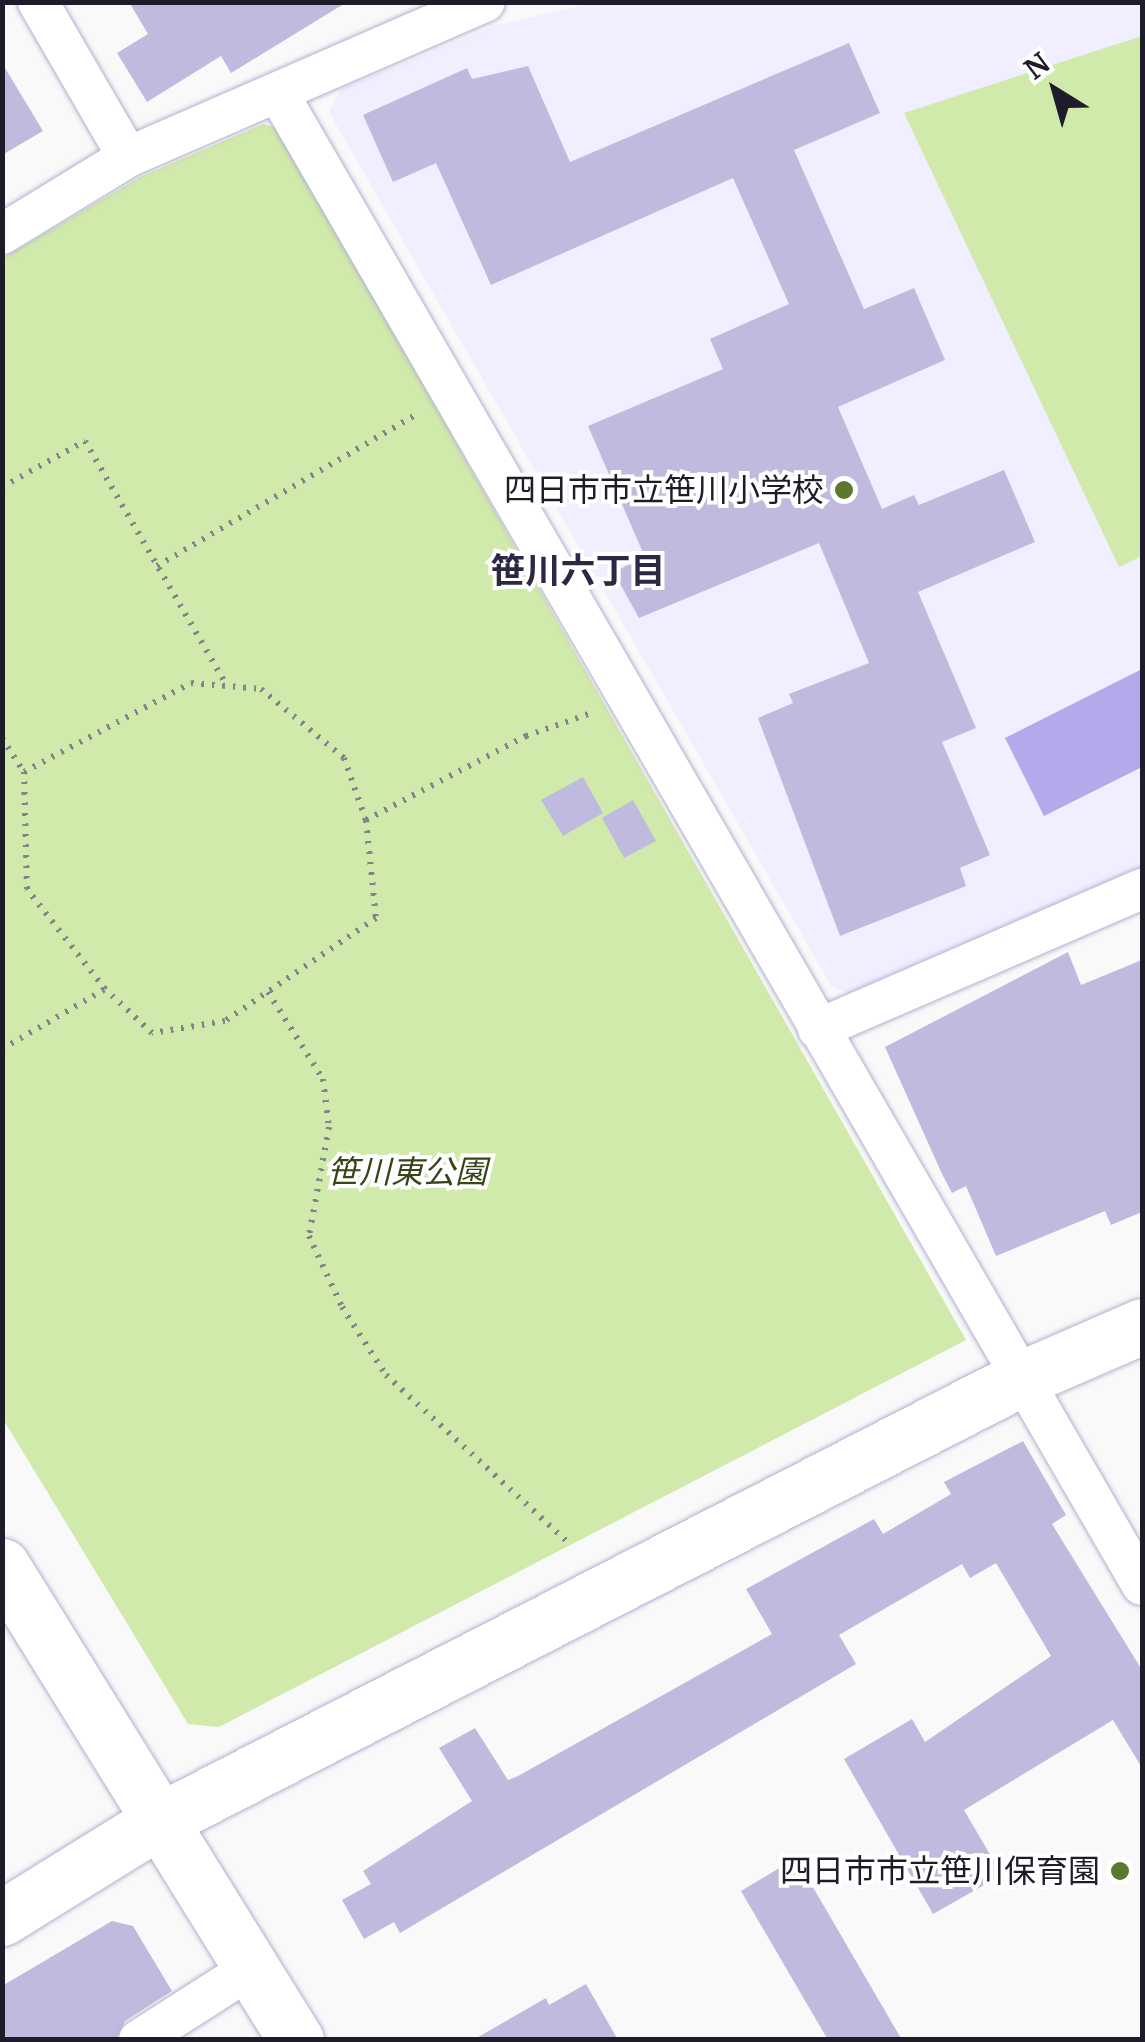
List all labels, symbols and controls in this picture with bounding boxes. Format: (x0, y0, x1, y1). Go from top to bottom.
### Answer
north arrow (1005, 40, 1105, 140)
text: N (1017, 45, 1057, 87)
place label: 四日市市立笹川小学校 (504, 471, 824, 509)
marker: 四日市市立笹川小学校 (833, 479, 855, 501)
district label: 笹川六丁目 (491, 550, 665, 592)
park label: 笹川東公園 (327, 1153, 487, 1191)
place label: 四日市市立笹川保育園 (780, 1852, 1100, 1890)
marker: 四日市市立笹川保育園 (1109, 1860, 1131, 1882)

